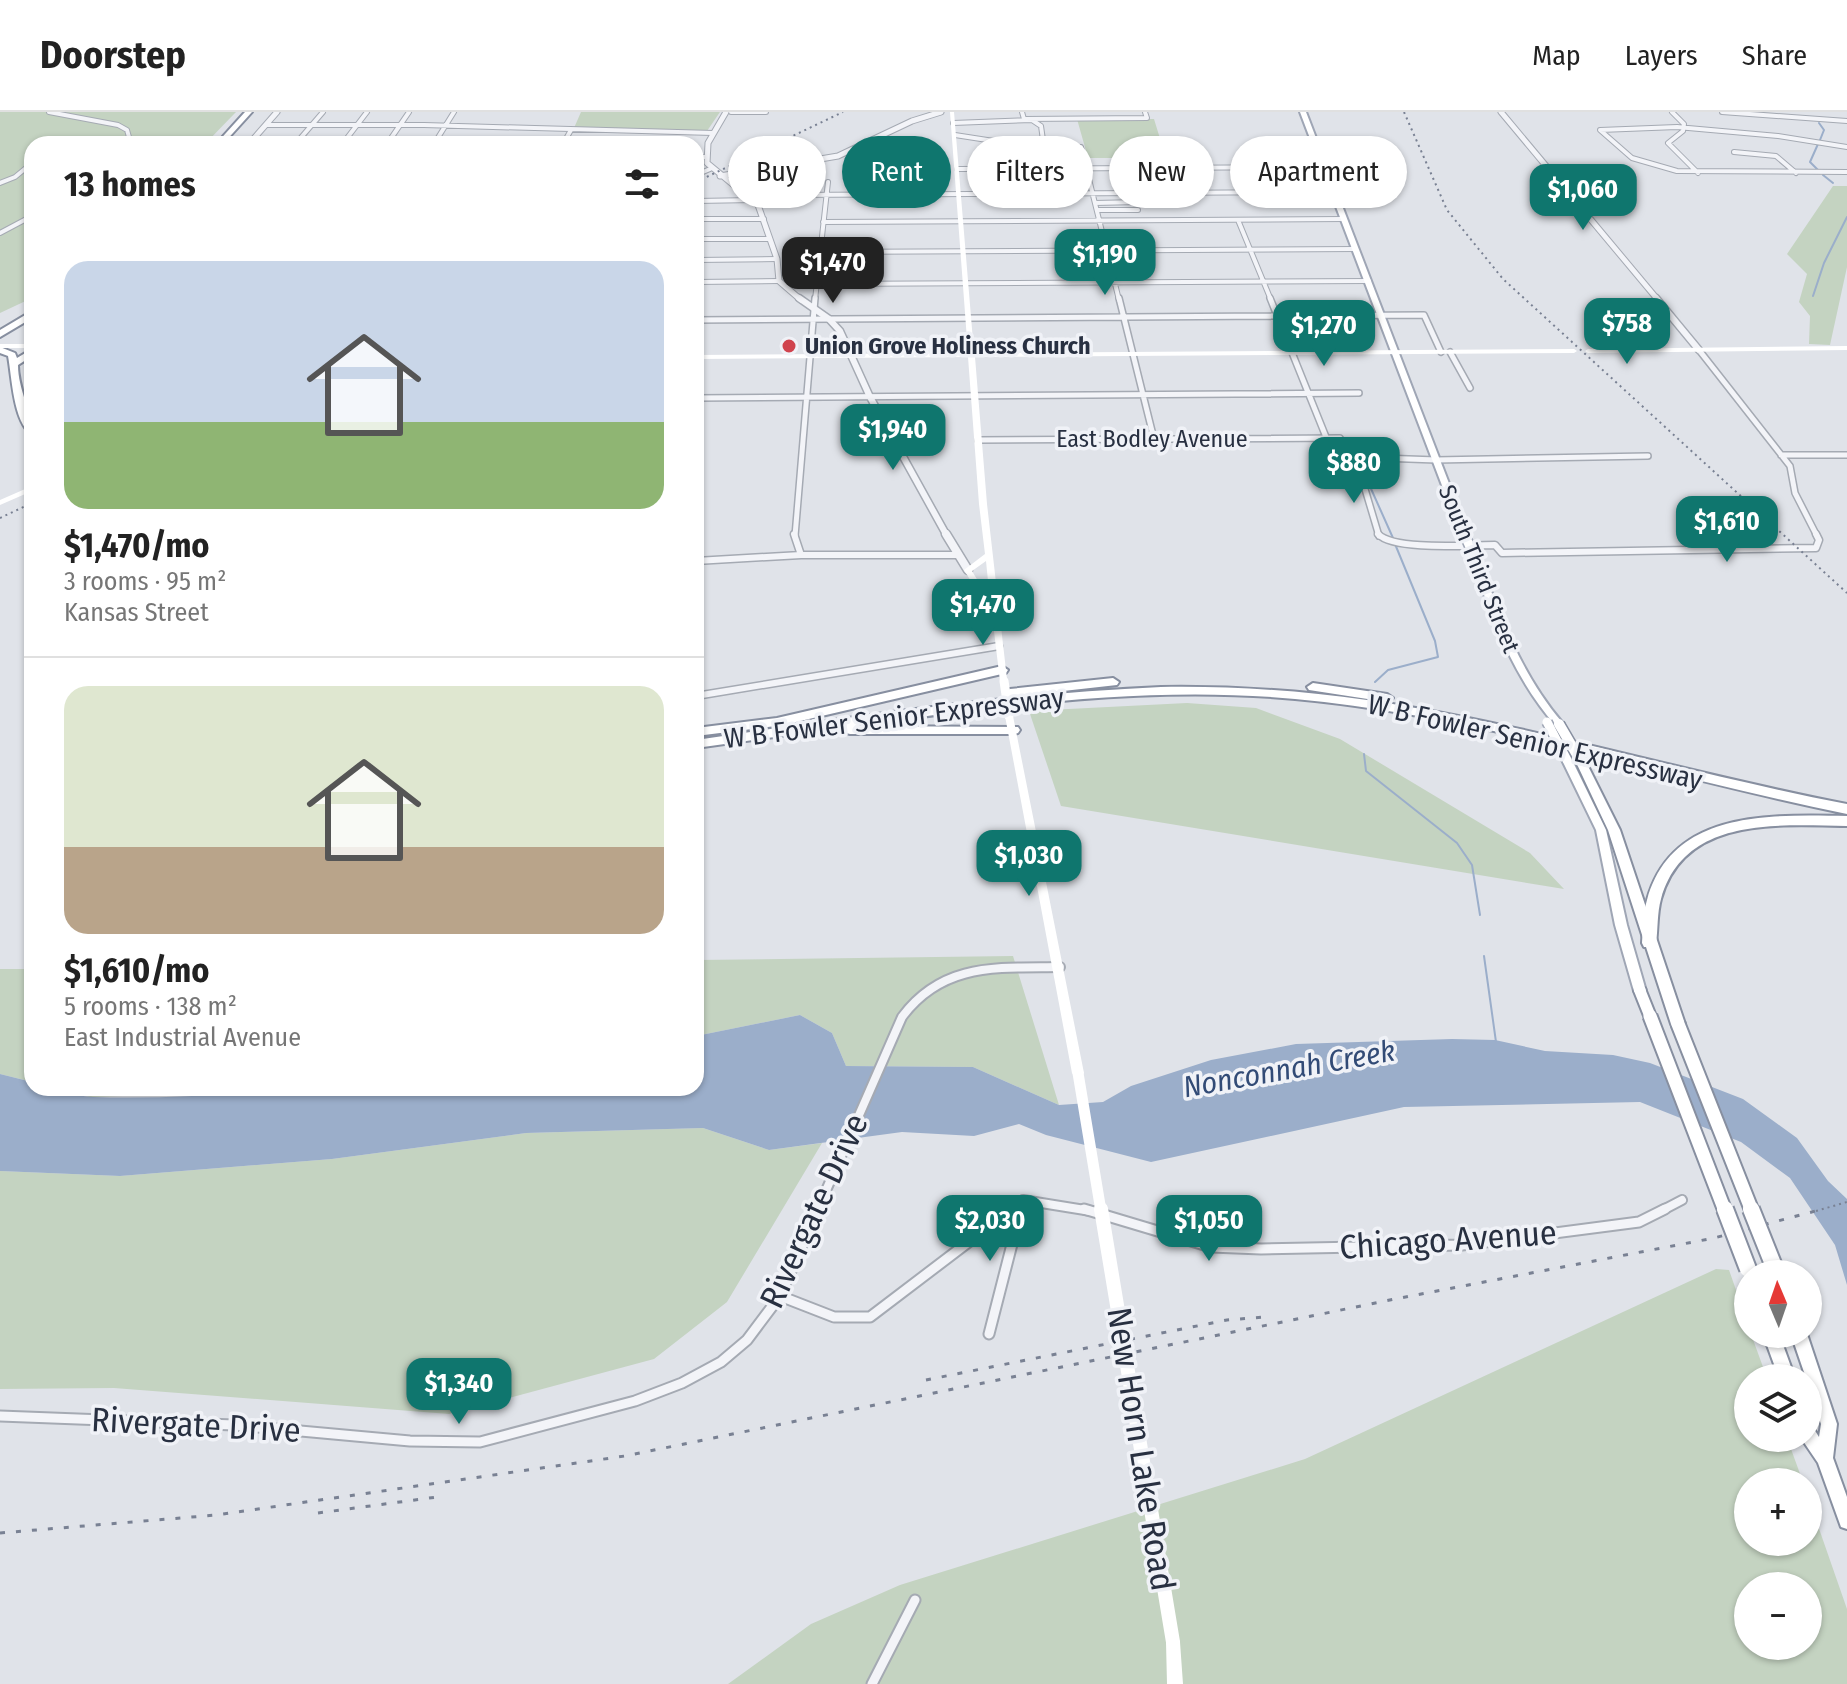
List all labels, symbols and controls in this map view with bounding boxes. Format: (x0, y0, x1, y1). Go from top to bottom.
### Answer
text: Doorstep (40, 32, 186, 78)
text: Map (1532, 39, 1581, 72)
text: Layers (1625, 39, 1698, 72)
text: Share (1742, 39, 1807, 72)
chip: Buy (728, 136, 826, 208)
chip: Rent (842, 136, 951, 208)
chip: Filters (967, 136, 1093, 208)
chip: New (1109, 136, 1214, 208)
chip: Apartment (1230, 136, 1407, 208)
icon: filters (620, 162, 664, 206)
text: 13 homes (64, 164, 196, 205)
pin: $1,060 (1518, 164, 1648, 232)
text: $1,060 (1548, 174, 1618, 205)
pin: $1,190 (1040, 229, 1170, 297)
pin: $1,470 (768, 237, 898, 305)
text: $1,190 (1073, 239, 1137, 270)
text: $1,470 (800, 247, 866, 278)
pin: $758 (1580, 298, 1674, 366)
pin: $1,270 (1259, 300, 1389, 368)
text: $758 (1602, 308, 1652, 339)
text: $1,270 (1291, 310, 1357, 341)
icon: home (292, 313, 436, 457)
place label: Union Grove Holiness Church (805, 332, 1091, 360)
marker: Union Grove Holiness Church (780, 337, 798, 355)
pin: $1,940 (828, 404, 958, 472)
text: $1,940 (858, 414, 928, 445)
street label: East Bodley Avenue (1056, 425, 1248, 453)
pin: $880 (1307, 437, 1401, 505)
text: $880 (1327, 447, 1381, 478)
street label: South Third Street (1433, 481, 1525, 657)
pin: $1,610 (1662, 496, 1792, 564)
text: $1,610 (1694, 506, 1760, 537)
text: $1,470/mo (64, 525, 210, 566)
text: 3 rooms · 95 m² (64, 566, 226, 597)
pin: $1,470 (918, 579, 1048, 647)
text: $1,470 (950, 589, 1016, 620)
text: Kansas Street (64, 597, 209, 628)
street label: W B Fowler Senior Expressway (722, 681, 1066, 755)
street label: W B Fowler Senior Expressway (1365, 687, 1706, 797)
icon: home (292, 738, 436, 882)
pin: $1,030 (964, 830, 1094, 898)
text: $1,030 (995, 840, 1063, 871)
text: $1,610/mo (64, 950, 209, 991)
text: 5 rooms · 138 m² (64, 991, 237, 1022)
text: East Industrial Avenue (64, 1022, 301, 1053)
water label: Nonconnah Creek (1180, 1033, 1398, 1105)
street label: Rivergate Drive (751, 1107, 877, 1315)
pin: $2,030 (925, 1195, 1055, 1263)
pin: $1,050 (1144, 1195, 1274, 1263)
text: $2,030 (955, 1205, 1025, 1236)
text: $1,050 (1174, 1205, 1244, 1236)
street label: Chicago Avenue (1338, 1212, 1558, 1268)
north arrow (1734, 1260, 1822, 1348)
map controls (1734, 1260, 1822, 1660)
street label: New Horn Lake Road (1098, 1304, 1184, 1594)
pin: $1,340 (394, 1358, 524, 1426)
button: layers (1734, 1364, 1822, 1452)
text: $1,340 (424, 1368, 494, 1399)
street label: Rivergate Drive (90, 1399, 302, 1451)
button: + (1734, 1468, 1822, 1556)
button: − (1734, 1572, 1822, 1660)

